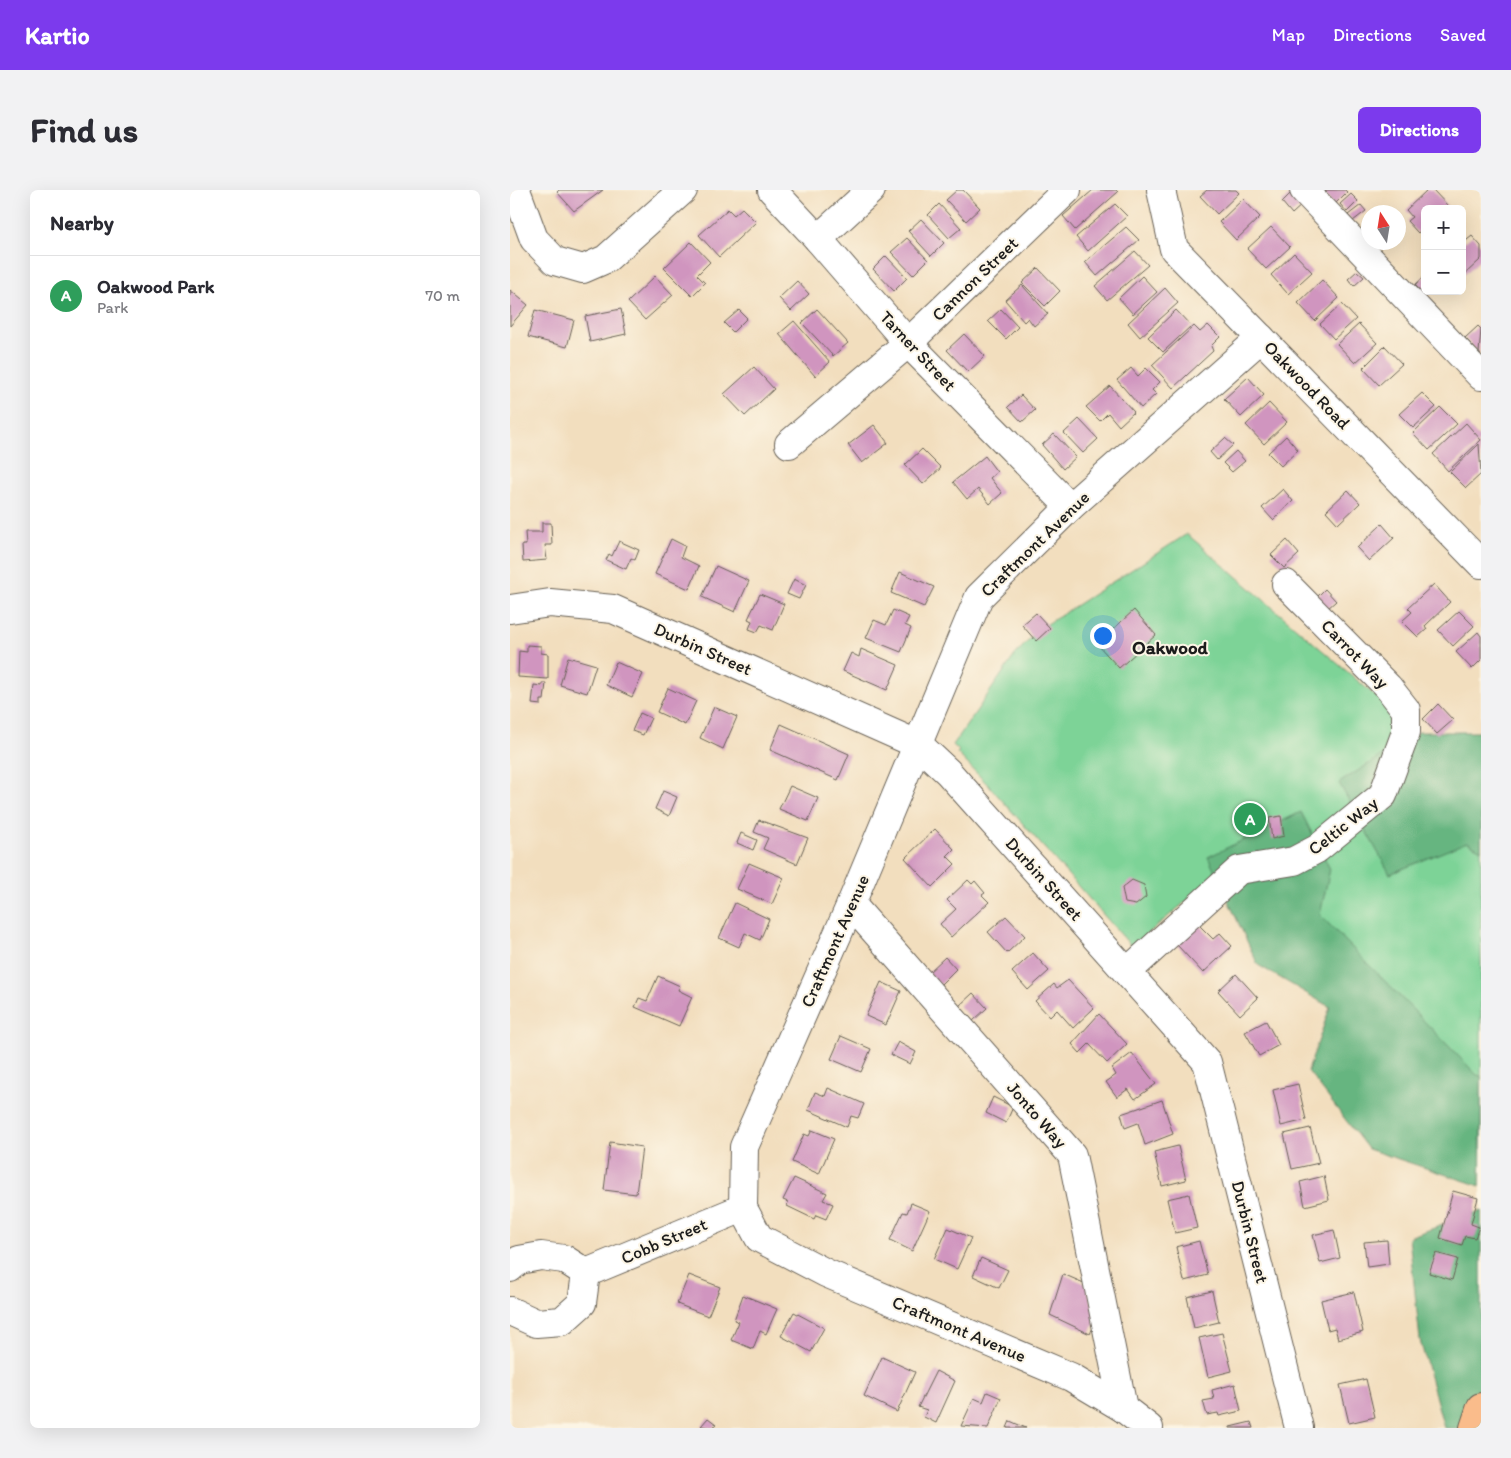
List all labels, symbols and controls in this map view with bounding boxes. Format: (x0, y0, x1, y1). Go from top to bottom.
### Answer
text: Kartio (25, 21, 90, 50)
text: Map (1272, 24, 1305, 46)
text: Directions (1333, 24, 1412, 46)
text: Saved (1440, 24, 1486, 46)
button: Directions (1358, 107, 1481, 153)
text: Find us (30, 109, 138, 151)
north arrow (1361, 205, 1406, 250)
map controls (1421, 205, 1466, 295)
button: + (1421, 205, 1466, 250)
text: Nearby (50, 210, 114, 235)
street label: Cannon Street (927, 232, 1023, 326)
button: − (1421, 250, 1466, 295)
text: Oakwood Park (97, 275, 215, 298)
text: A (61, 286, 71, 305)
text: 70 m (425, 286, 460, 305)
text: Park (97, 298, 128, 317)
street label: Tarner Street (875, 306, 961, 396)
street label: Oakwood Road (1259, 336, 1355, 434)
street label: Craftmont Avenue (976, 486, 1094, 602)
street label: Carrot Way (1317, 615, 1394, 694)
street label: Durbin Street (651, 618, 756, 680)
your location (1090, 623, 1116, 649)
district label: Oakwood (1132, 636, 1209, 659)
street label: Celtic Way (1304, 792, 1383, 860)
pin: A (1234, 800, 1266, 838)
street label: Durbin Street (1001, 833, 1087, 926)
street label: Craftmont Avenue (796, 871, 874, 1011)
street label: Jonto Way (1002, 1077, 1072, 1153)
street label: Durbin Street (1227, 1178, 1273, 1286)
street label: Cobb Street (618, 1213, 711, 1269)
street label: Craftmont Avenue (889, 1291, 1029, 1367)

